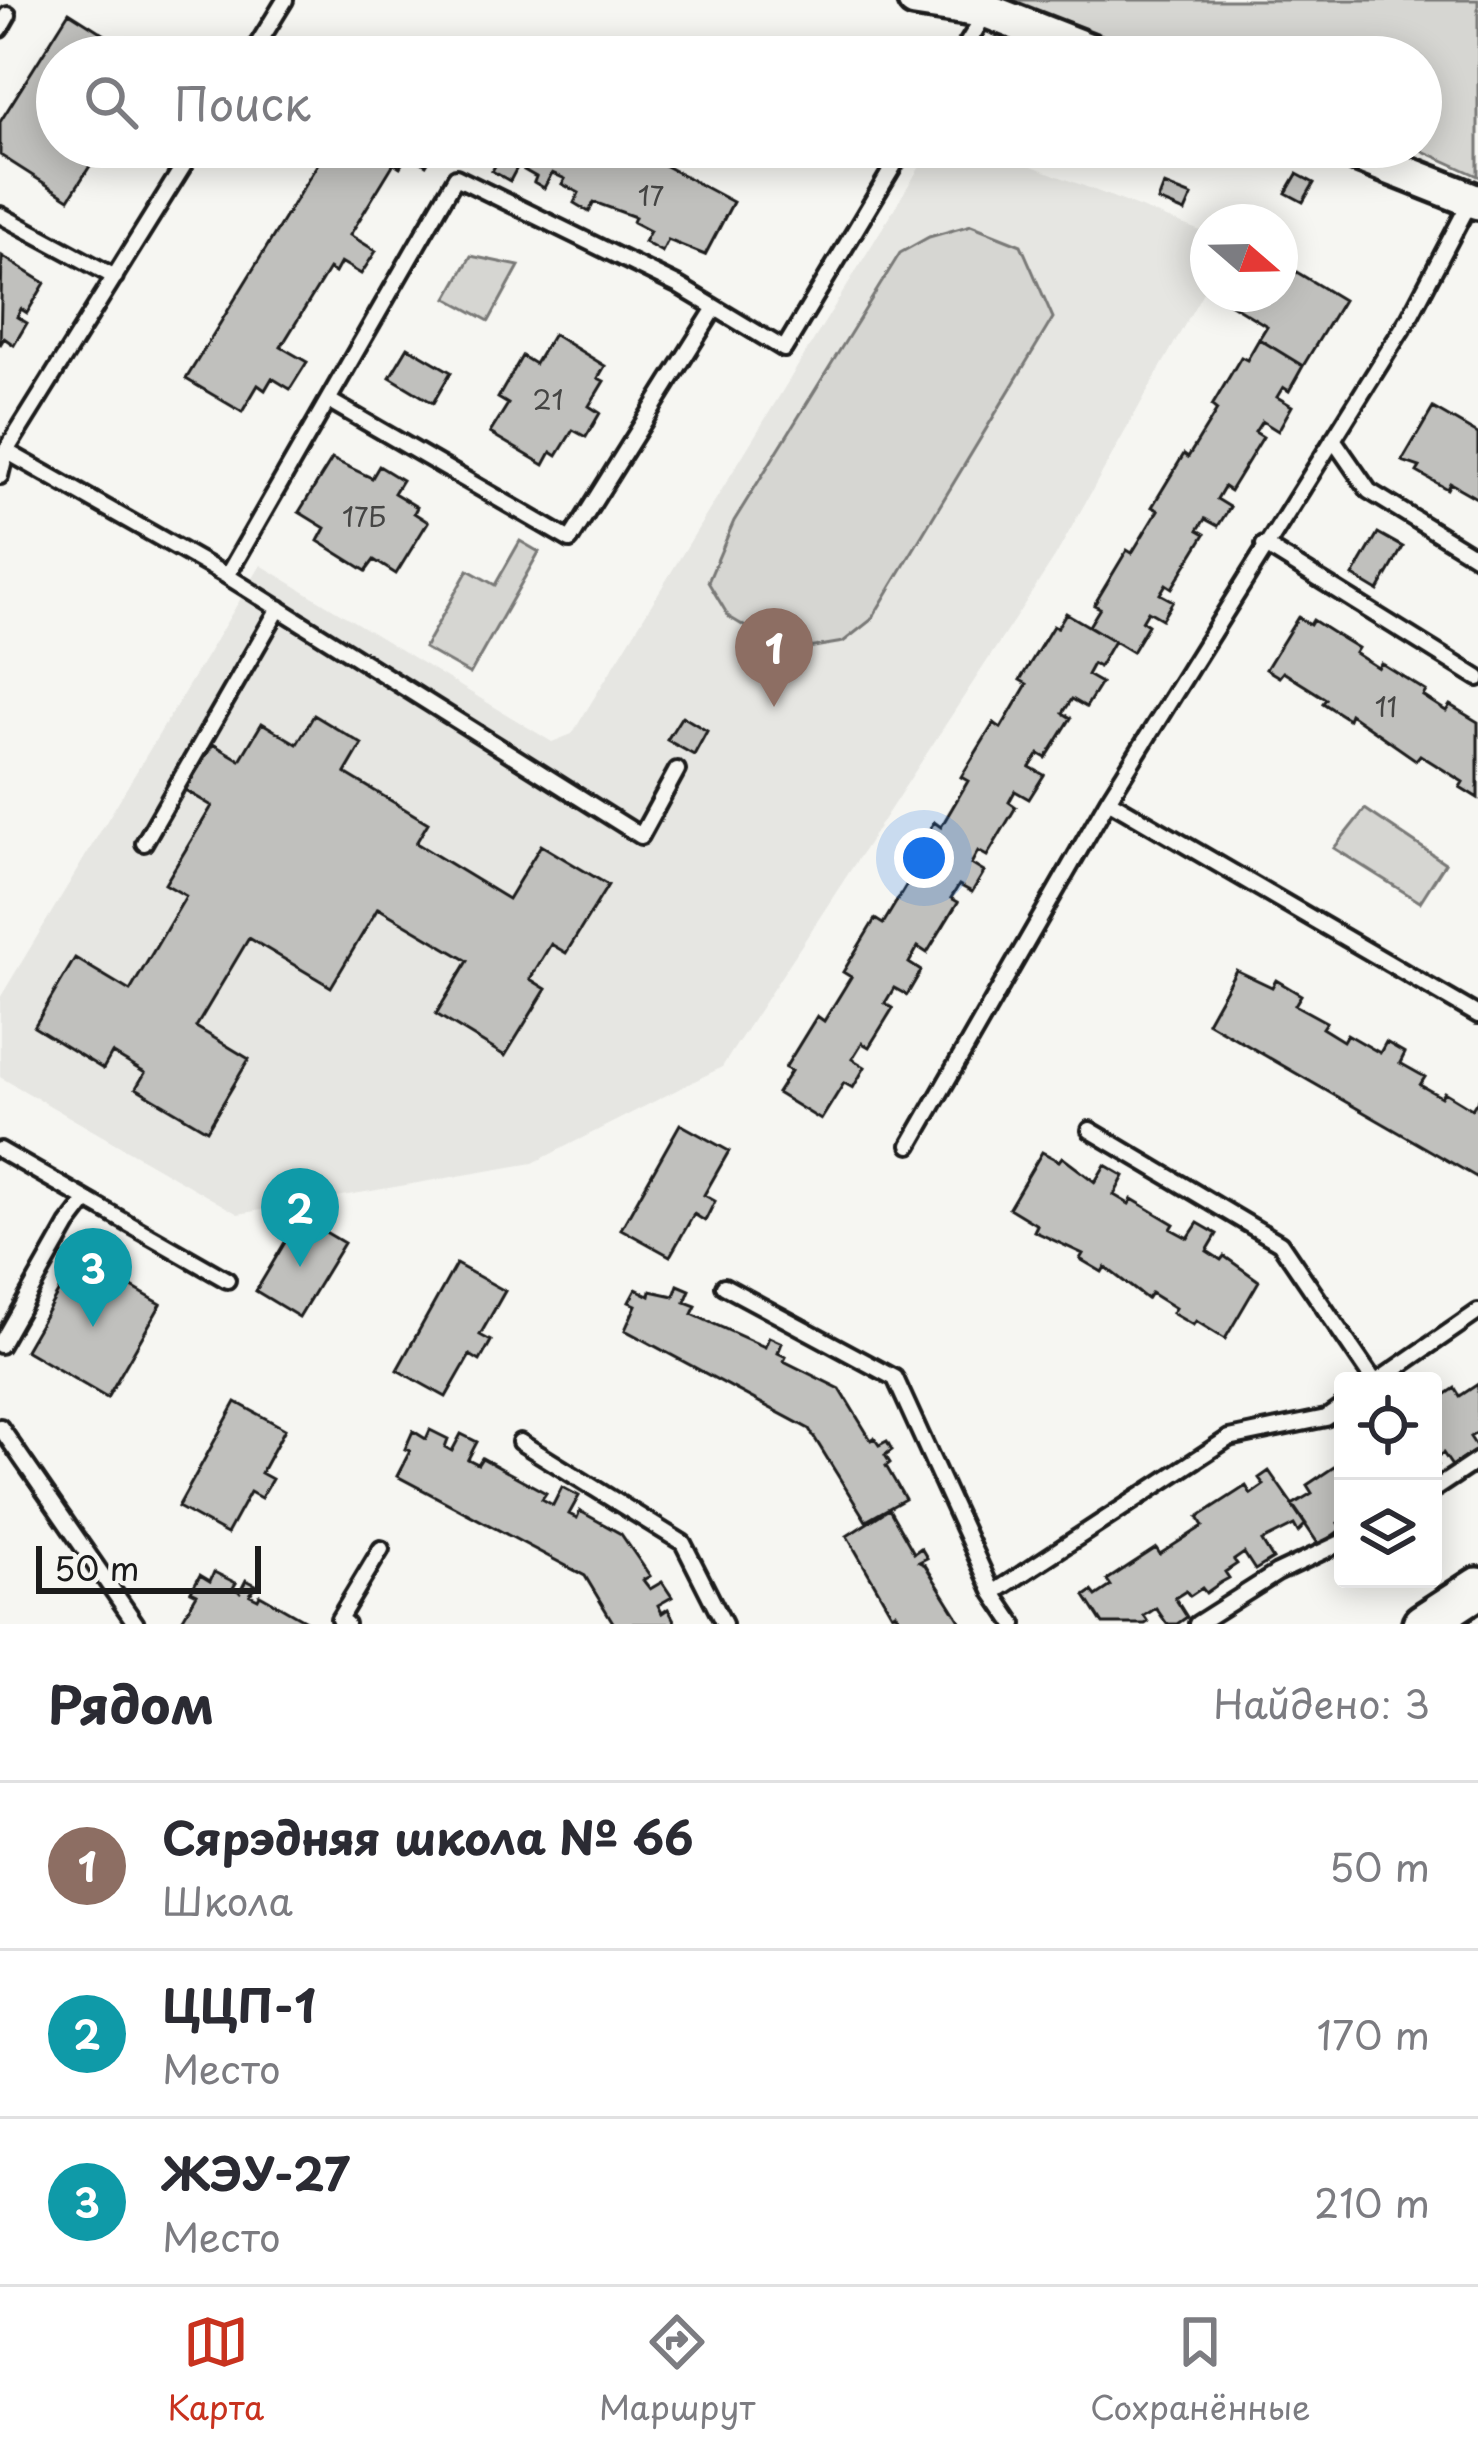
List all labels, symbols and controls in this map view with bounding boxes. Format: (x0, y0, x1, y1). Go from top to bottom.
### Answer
search box (36, 36, 1442, 168)
text: Поиск (174, 68, 311, 136)
icon: search (78, 69, 144, 135)
house number: 17 (638, 174, 664, 215)
north arrow (1190, 204, 1298, 312)
house number: 21 (532, 378, 564, 419)
house number: 17Б (342, 495, 386, 536)
pin: 1 (735, 608, 813, 707)
house number: 11 (1375, 685, 1397, 726)
your location (894, 828, 954, 888)
pin: 2 (261, 1168, 339, 1267)
pin: 3 (54, 1228, 132, 1327)
map controls (1334, 1372, 1442, 1588)
button: locate (1334, 1372, 1442, 1480)
button: layers (1334, 1480, 1442, 1588)
scale bar (36, 1540, 261, 1593)
text: 50 m (54, 1542, 140, 1592)
text: Рядом (48, 1664, 214, 1741)
text: Найдено: 3 (1213, 1673, 1430, 1732)
text: Сярэдняя школа № 66 (162, 1802, 693, 1870)
text: 1 (78, 1836, 96, 1895)
text: 50 m (1329, 1836, 1430, 1895)
text: Школа (162, 1870, 293, 1929)
text: ЦЦП-1 (162, 1970, 316, 2038)
text: 2 (73, 2004, 101, 2063)
text: 170 m (1317, 2004, 1430, 2063)
text: Место (162, 2038, 281, 2097)
text: ЖЭУ-27 (162, 2138, 350, 2206)
text: 3 (74, 2172, 100, 2231)
text: 210 m (1314, 2172, 1430, 2231)
text: Место (162, 2206, 281, 2265)
tab: Карта (167, 2309, 264, 2431)
tab: Маршрут (599, 2309, 755, 2431)
tab: Сохранённые (1090, 2309, 1311, 2431)

